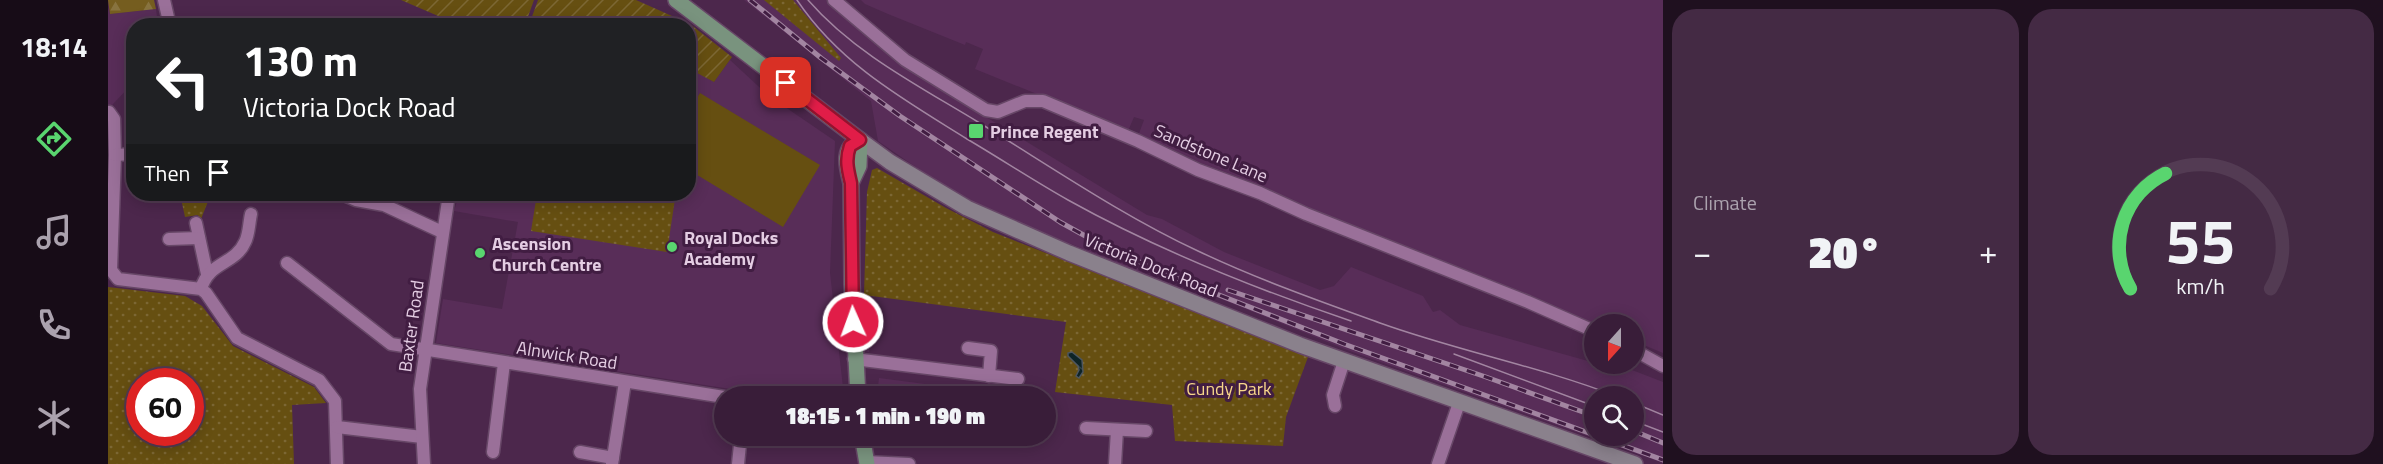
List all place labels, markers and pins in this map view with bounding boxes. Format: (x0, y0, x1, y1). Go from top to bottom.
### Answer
pin (760, 57, 811, 108)
place label: Prince Regent (990, 118, 1099, 145)
marker: Prince Regent (967, 122, 985, 140)
place label: Royal Docks Academy (684, 224, 778, 272)
place label: Ascension Church Centre (492, 230, 602, 278)
marker: Royal Docks Academy (665, 240, 679, 254)
marker: Ascension Church Centre (473, 246, 487, 260)

